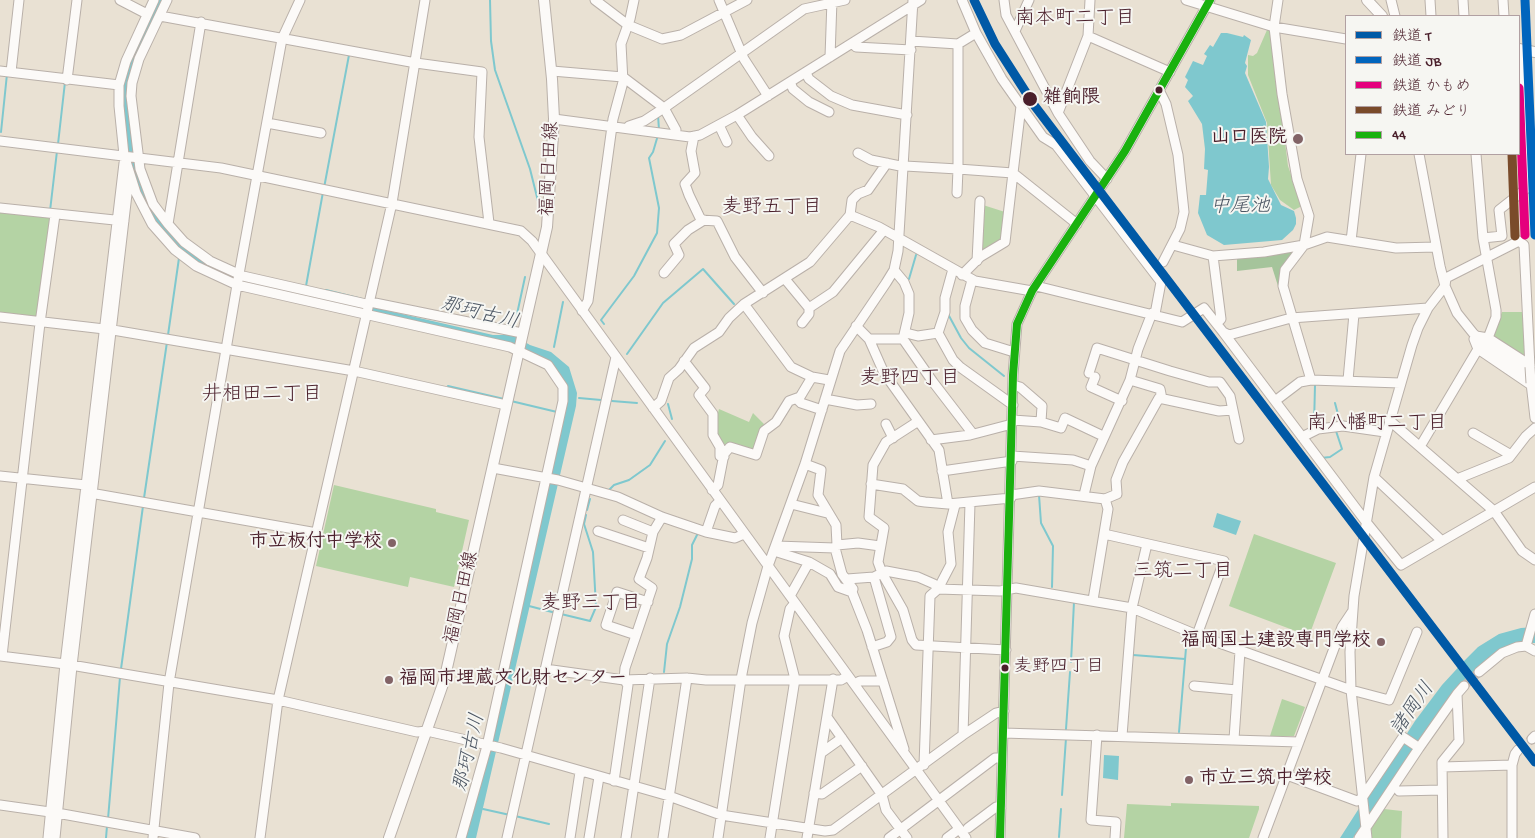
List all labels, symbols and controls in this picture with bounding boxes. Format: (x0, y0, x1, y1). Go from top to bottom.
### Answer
district label: 南本町二丁目 (1015, 8, 1135, 32)
legend (1345, 15, 1520, 155)
text: 鉄道 T (1392, 28, 1431, 46)
text: 鉄道 JB (1392, 53, 1441, 71)
text: 鉄道 かもめ (1392, 78, 1471, 96)
unlabelled marker (1154, 85, 1164, 95)
place label: 雑餉隈 (1043, 88, 1100, 110)
marker: 雑餉隈 (1021, 90, 1039, 108)
text: 鉄道 みどり (1392, 103, 1471, 121)
street label: 福岡日田線 (537, 121, 565, 217)
text: 44 (1392, 126, 1406, 144)
place label: 山口医院 (1211, 128, 1287, 150)
marker: 山口医院 (1291, 132, 1305, 146)
water label: 中尾池 (1210, 196, 1270, 220)
district label: 麦野五丁目 (722, 197, 822, 221)
water label: 那珂古川 (437, 294, 521, 336)
district label: 麦野四丁目 (860, 368, 960, 392)
district label: 井相田二丁目 (202, 384, 322, 408)
district label: 南八幡町二丁目 (1307, 413, 1447, 437)
place label: 市立板付中学校 (249, 532, 382, 554)
marker: 市立板付中学校 (386, 537, 398, 549)
street label: 福岡日田線 (441, 549, 485, 647)
district label: 三筑二丁目 (1133, 561, 1233, 585)
district label: 麦野三丁目 (541, 593, 641, 617)
place label: 福岡国土建設専門学校 (1181, 631, 1371, 653)
marker: 福岡国土建設専門学校 (1375, 636, 1387, 648)
place label: 麦野四丁目 (1014, 657, 1104, 679)
marker: 麦野四丁目 (1000, 663, 1010, 673)
place label: 福岡市埋蔵文化財センター (399, 669, 627, 691)
marker: 福岡市埋蔵文化財センター (383, 674, 395, 686)
water label: 諸岡川 (1387, 679, 1441, 741)
water label: 那珂古川 (450, 711, 492, 795)
place label: 市立三筑中学校 (1199, 769, 1332, 791)
marker: 市立三筑中学校 (1183, 774, 1195, 786)

